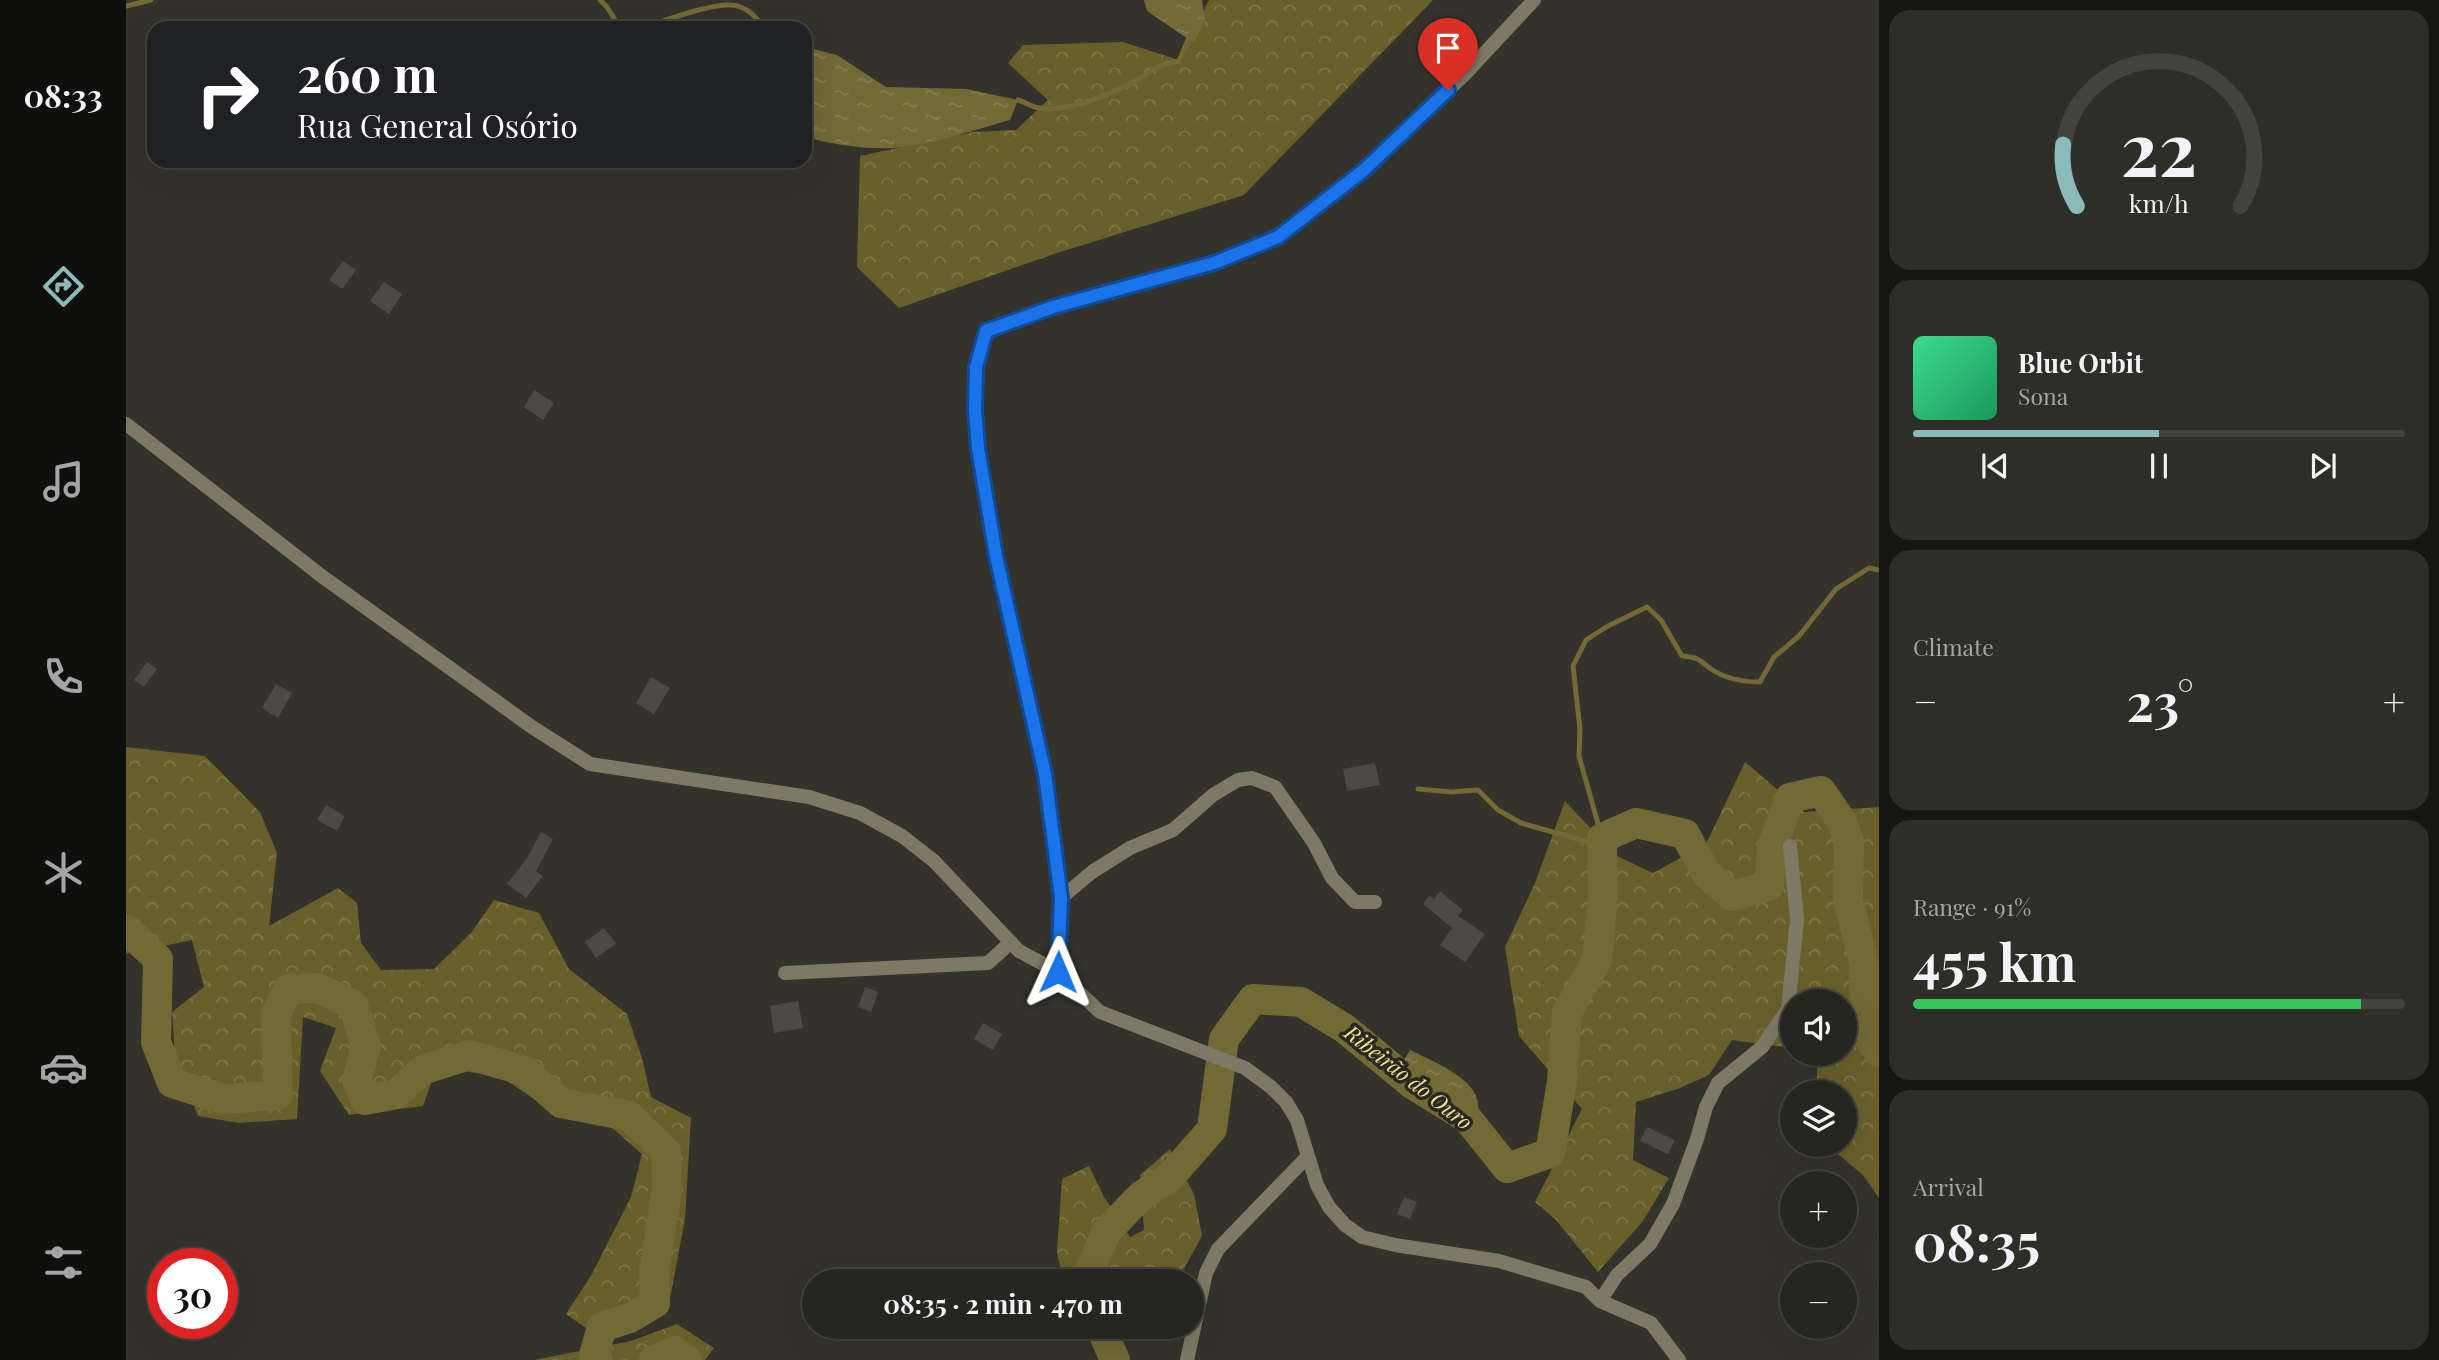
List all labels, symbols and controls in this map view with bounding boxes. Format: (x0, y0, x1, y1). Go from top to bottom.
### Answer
pin (1418, 18, 1478, 90)
icon: arrive (1429, 29, 1467, 67)
text: 260 m (297, 40, 437, 105)
icon: right (182, 49, 273, 140)
text: 08:33 (23, 73, 103, 116)
text: 22 (2121, 97, 2197, 194)
text: Rua General Osório (297, 103, 578, 146)
text: km/h (2129, 186, 2189, 219)
icon: directions (39, 262, 88, 311)
text: Blue Orbit (2018, 345, 2143, 380)
text: Sona (2018, 380, 2068, 411)
icon: previous (1976, 447, 2014, 485)
icon: pause (2140, 447, 2178, 485)
icon: next (2304, 447, 2342, 485)
icon: music (39, 457, 88, 506)
text: Climate (1913, 631, 1994, 662)
icon: phone (39, 652, 88, 701)
text: 23° (2127, 666, 2194, 735)
text: − (1913, 675, 1938, 726)
text: + (2383, 675, 2405, 726)
icon: climate (39, 848, 88, 897)
text: Range · 91% (1913, 891, 2031, 922)
text: 455 km (1913, 926, 2076, 995)
position arrow (1021, 935, 1095, 1009)
map controls (1780, 989, 1857, 1339)
button: sound (1780, 989, 1857, 1066)
water label: Ribeirão do Ouro (1339, 1017, 1479, 1135)
icon: car (39, 1043, 88, 1092)
button: layers (1780, 1080, 1857, 1157)
button: + (1780, 1171, 1857, 1248)
text: Arrival (1913, 1171, 1984, 1202)
text: 08:35 (1913, 1206, 2040, 1275)
icon: filters (39, 1238, 88, 1287)
speed limit sign: 30 (147, 1248, 238, 1339)
button: − (1780, 1262, 1857, 1339)
text: 08:35 · 2 min · 470 m (883, 1286, 1123, 1321)

